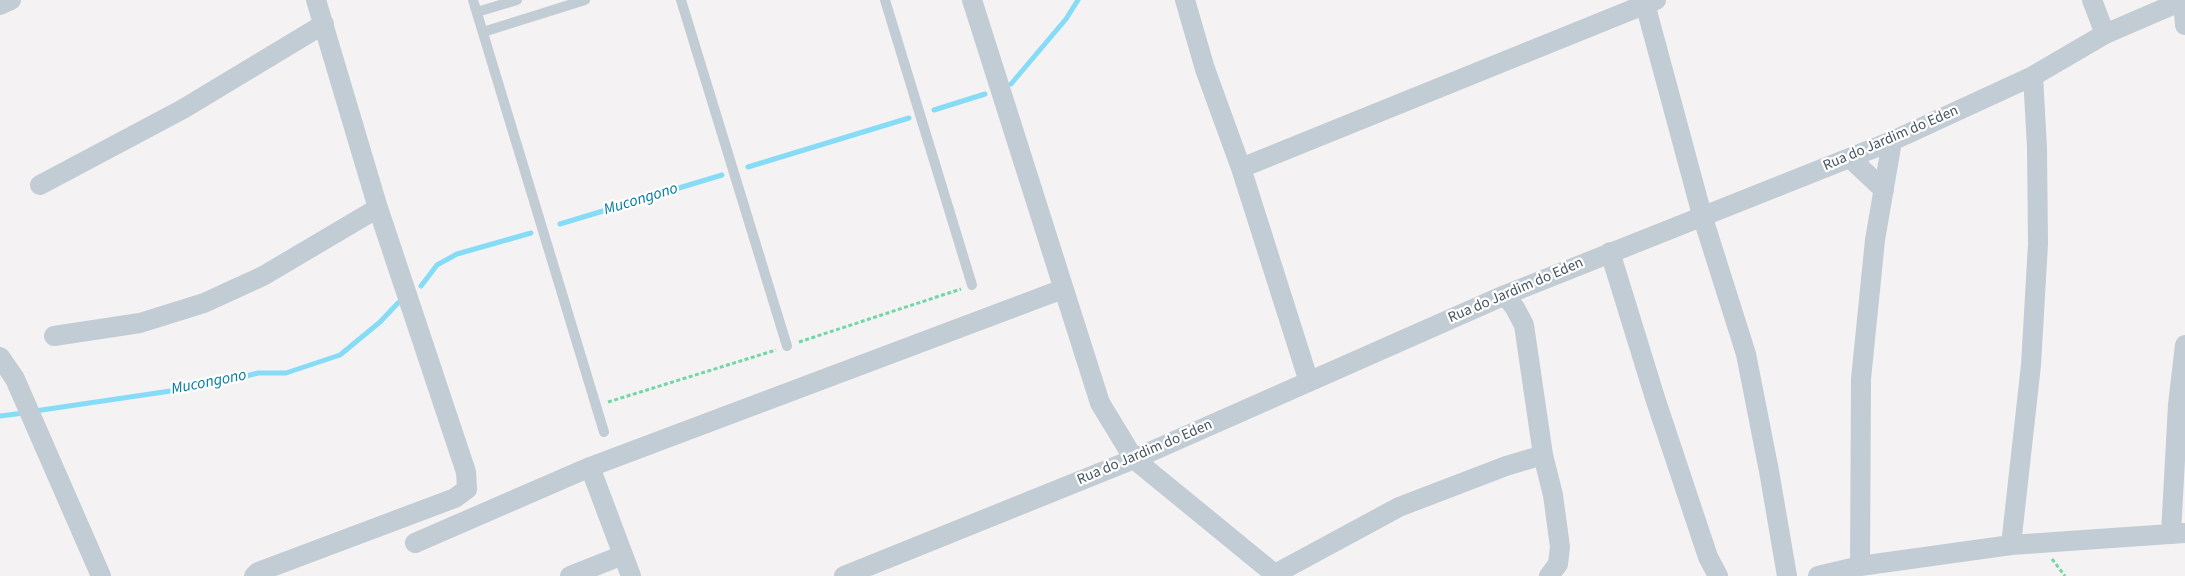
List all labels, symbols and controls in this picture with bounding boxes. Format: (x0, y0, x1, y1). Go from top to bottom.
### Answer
street label: Rua do Jardim do Eden (1821, 102, 1961, 176)
water label: Mucongono (602, 180, 680, 220)
street label: Rua do Jardim do Eden (1446, 254, 1586, 328)
water label: Mucongono (170, 366, 248, 400)
street label: Rua do Jardim do Eden (1075, 416, 1215, 490)

